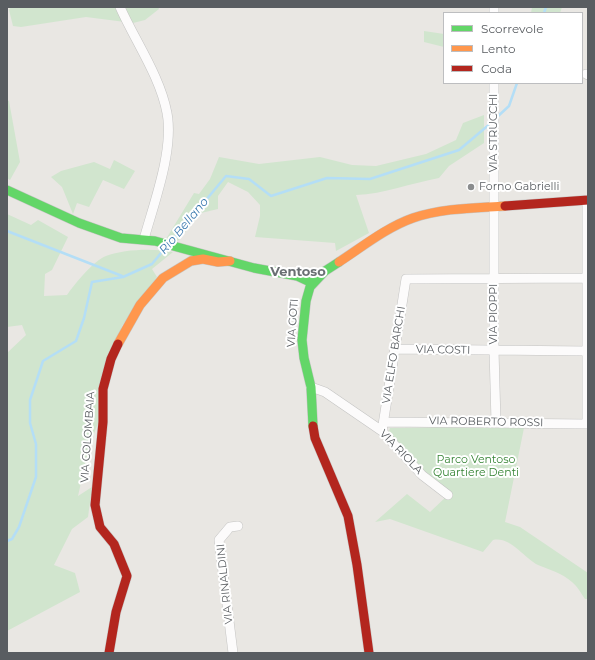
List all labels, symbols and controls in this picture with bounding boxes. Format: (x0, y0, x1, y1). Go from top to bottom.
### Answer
legend (443, 12, 583, 84)
text: Scorrevole (481, 21, 543, 36)
text: Lento (481, 41, 516, 56)
text: Coda (481, 61, 512, 76)
street label: VIA STRUCCHI (487, 94, 501, 172)
place label: Forno Gabrielli (479, 180, 559, 194)
marker: Forno Gabrielli (466, 182, 476, 192)
water label: Rio Bellano (156, 195, 212, 257)
district label: Ventoso (270, 264, 326, 280)
street label: VIA PIOPPI (487, 284, 501, 344)
street label: VIA GOTI (285, 298, 301, 348)
street label: VIA ELFO BARCHI (380, 305, 408, 405)
street label: VIA COSTI (416, 343, 470, 357)
street label: VIA COLOMBAIA (78, 391, 98, 483)
street label: VIA ROBERTO ROSSI (429, 414, 543, 430)
street label: VIA RIOLA (377, 427, 425, 477)
park label: Parco Ventoso Quartiere Denti (433, 453, 519, 479)
street label: VIA RINALDINI (214, 543, 236, 625)

